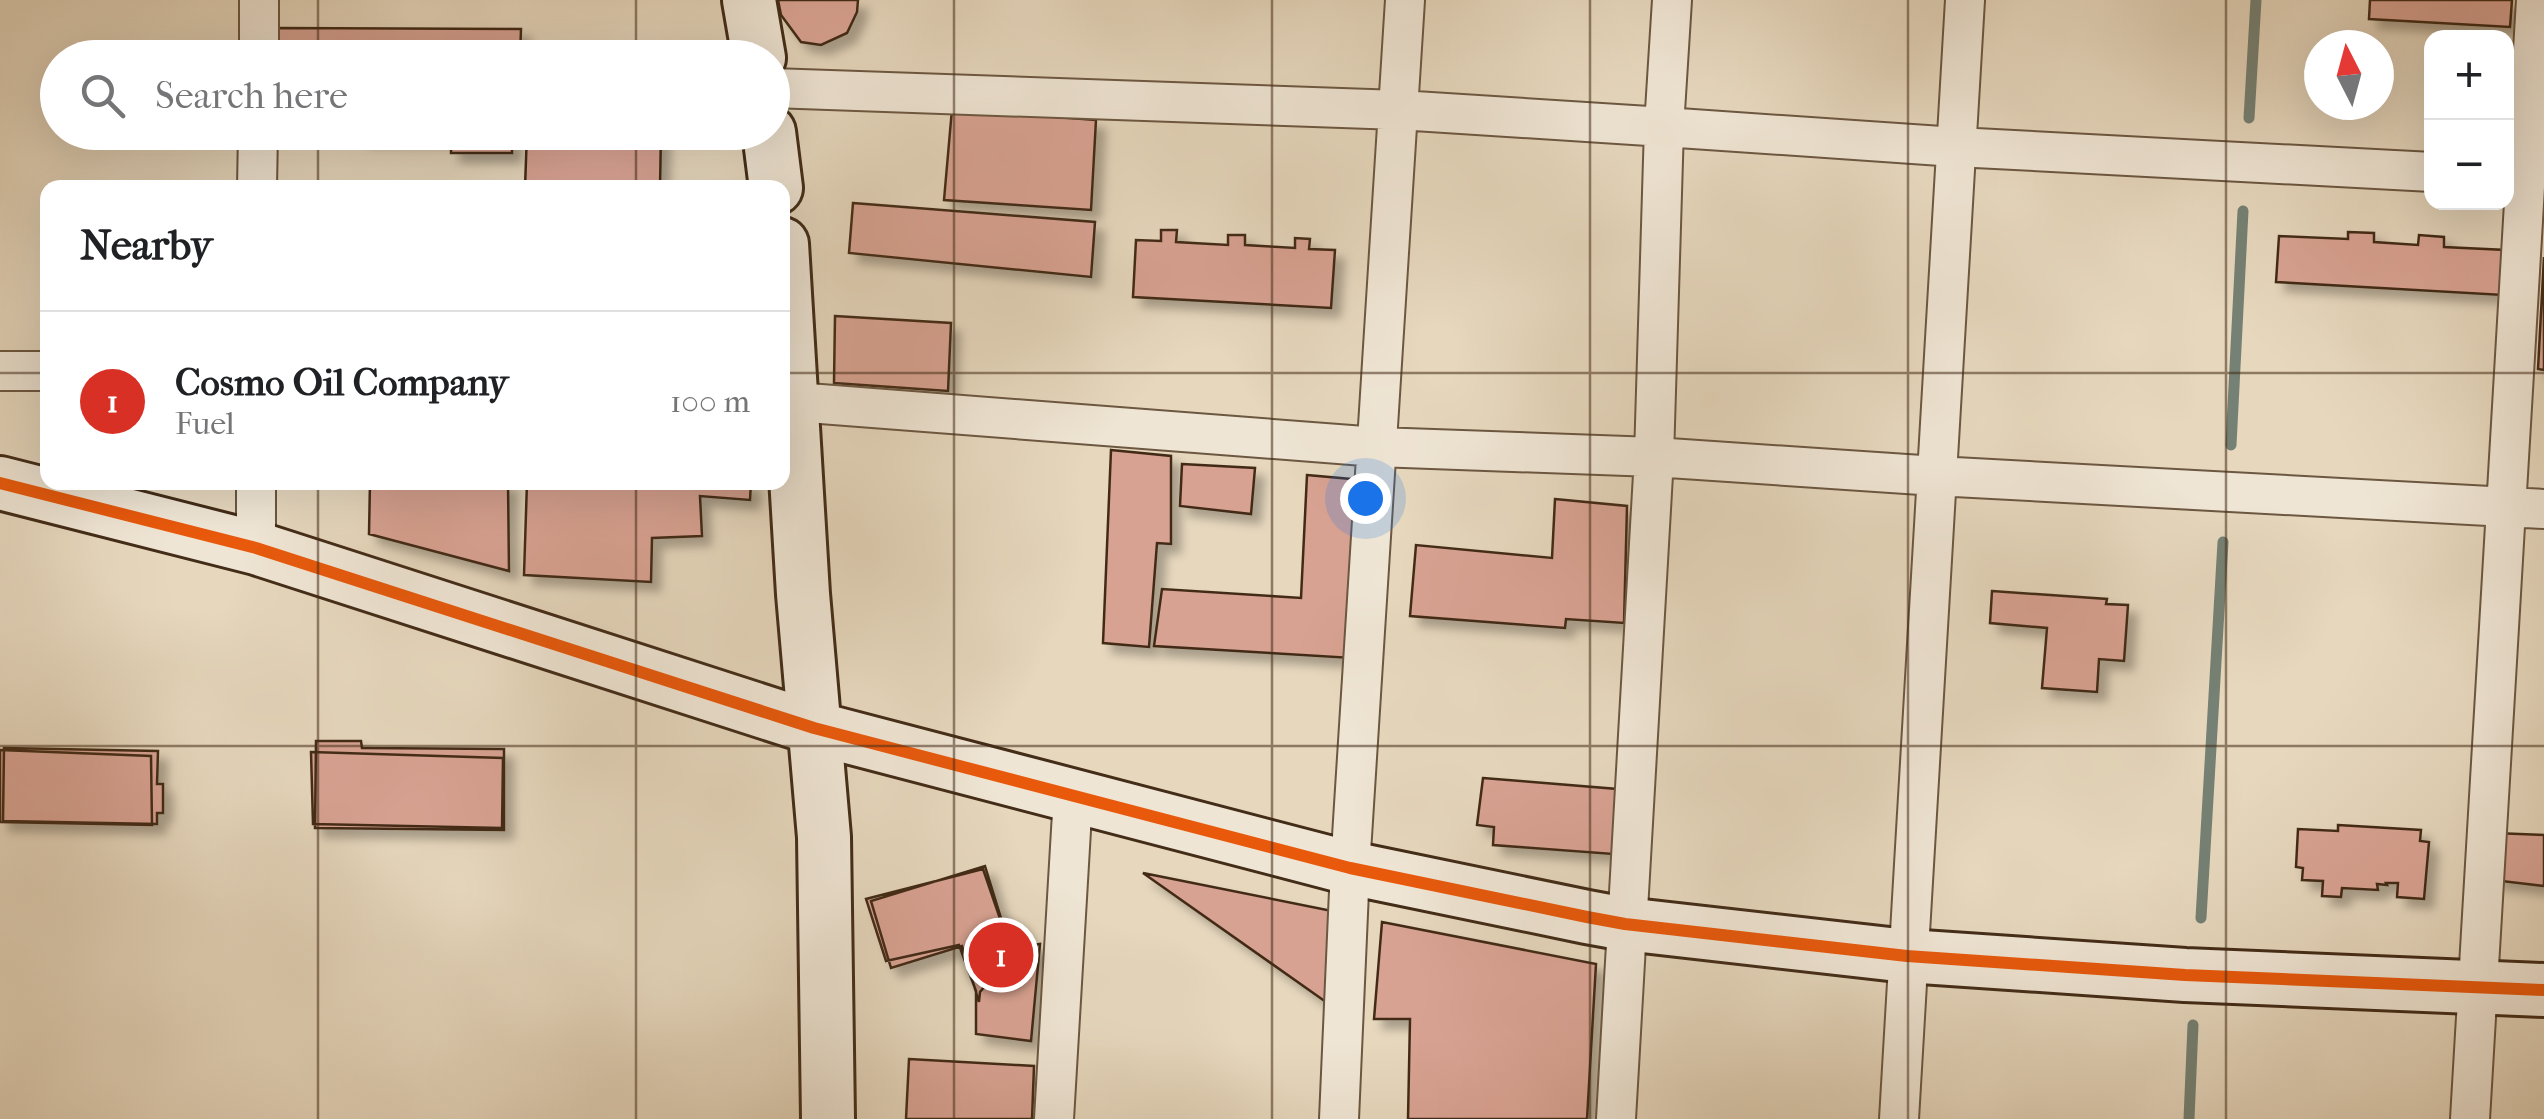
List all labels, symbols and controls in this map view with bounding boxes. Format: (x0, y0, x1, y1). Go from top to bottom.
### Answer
north arrow (2304, 30, 2394, 120)
map controls (2424, 30, 2514, 210)
button: + (2424, 30, 2514, 120)
search box (40, 40, 790, 150)
icon: search (75, 68, 130, 123)
text: Search here (155, 73, 348, 118)
button: − (2424, 120, 2514, 210)
text: Nearby (80, 221, 212, 270)
text: Cosmo Oil Company (175, 360, 508, 405)
text: 1 (107, 383, 118, 420)
text: 100 m (670, 383, 750, 420)
text: Fuel (175, 405, 235, 442)
your location (1340, 473, 1391, 524)
pin: 1 (968, 918, 1034, 992)

